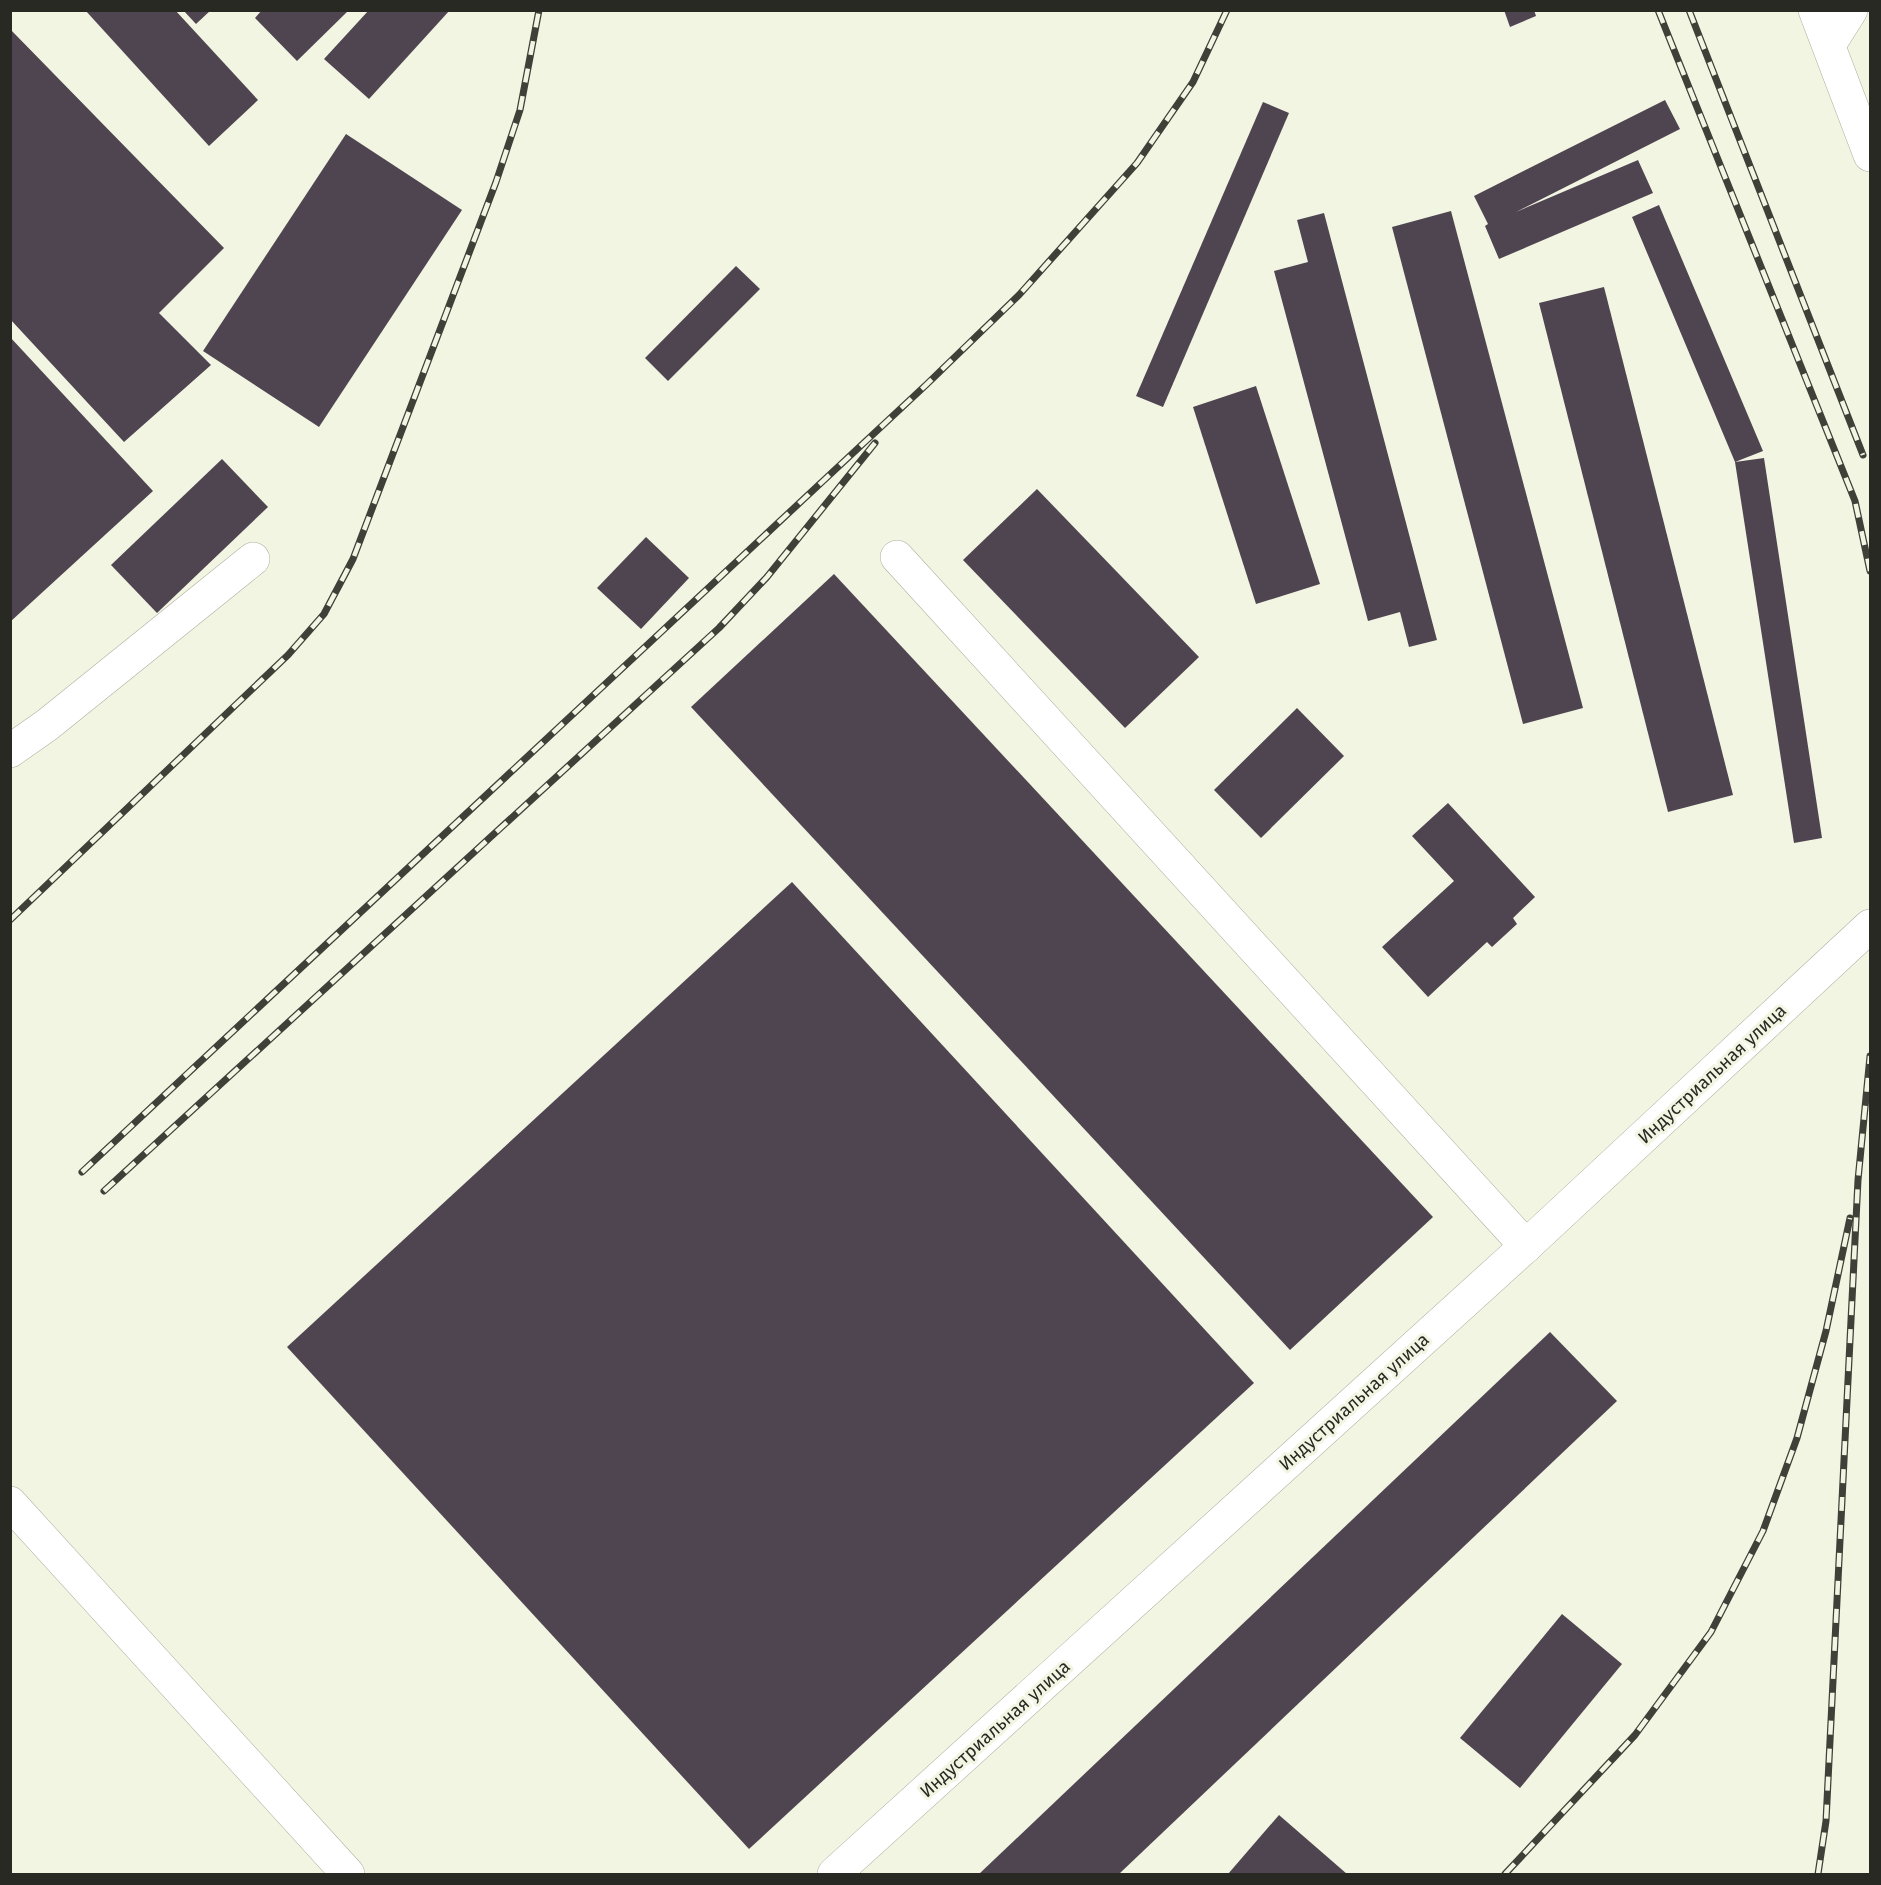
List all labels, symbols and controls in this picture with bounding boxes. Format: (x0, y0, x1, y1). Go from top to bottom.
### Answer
street label: Индустриальная улица (1633, 1000, 1791, 1148)
street label: Индустриальная улица (1274, 1329, 1434, 1475)
street label: Индустриальная улица (915, 1656, 1075, 1802)

